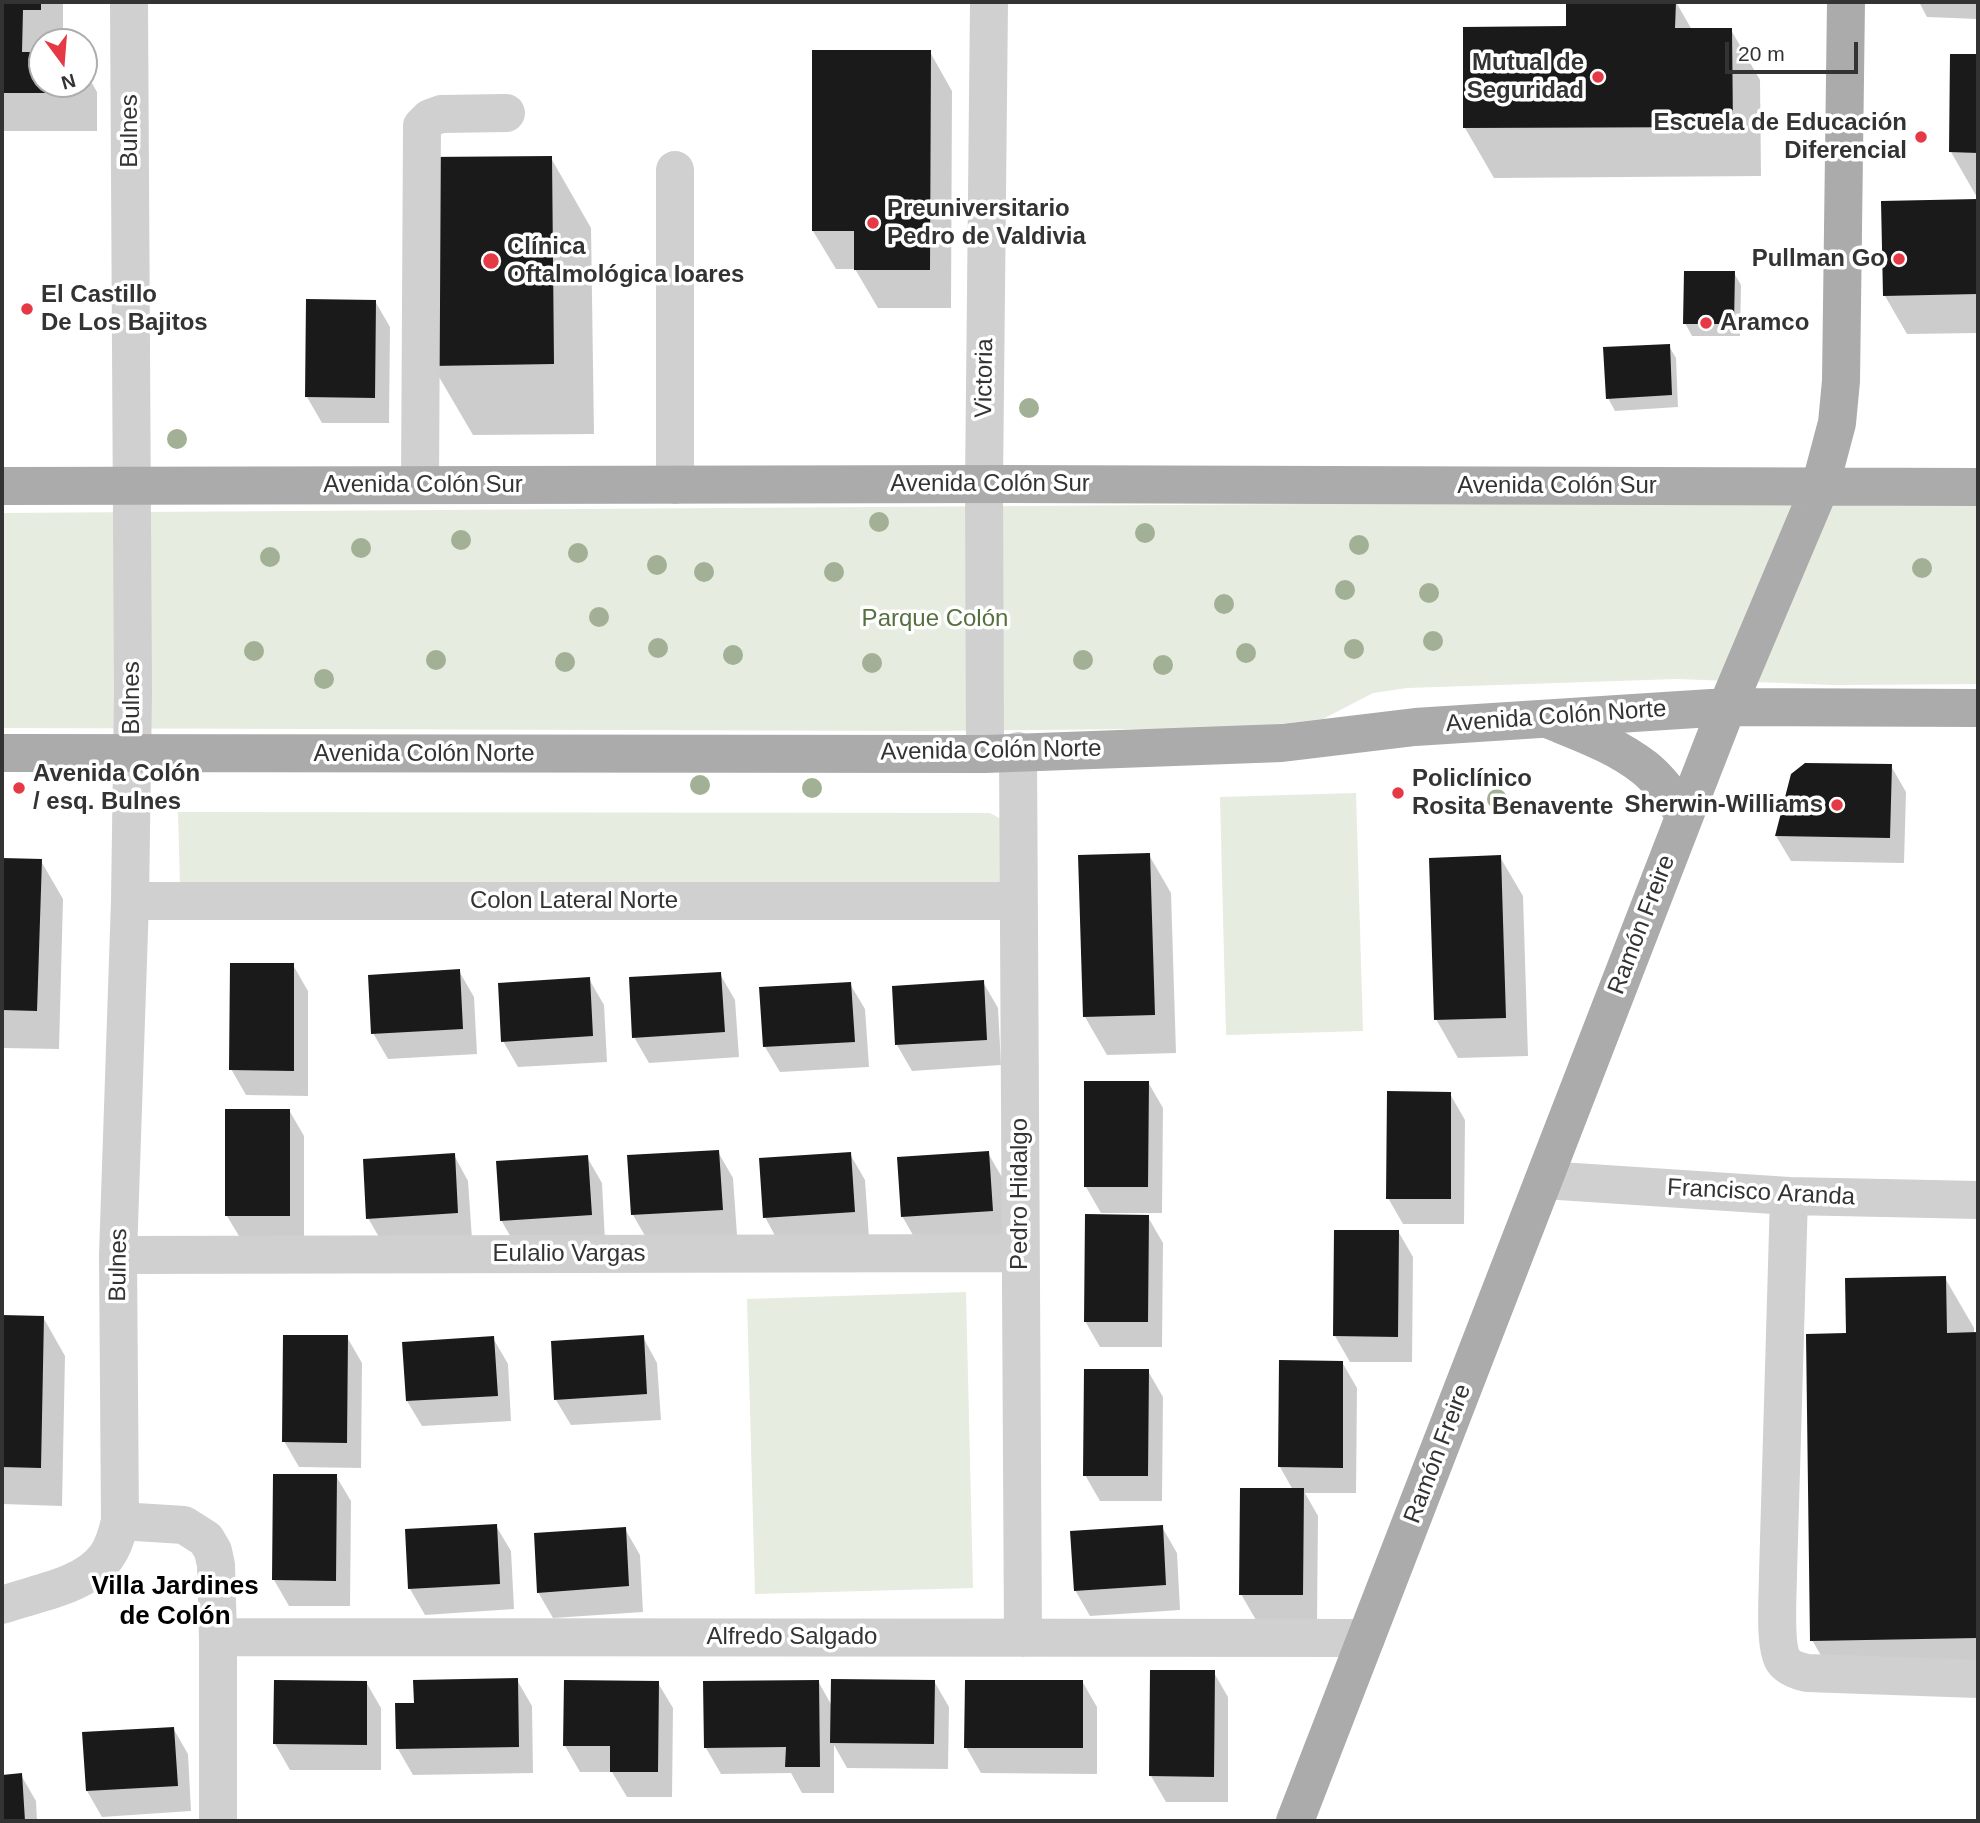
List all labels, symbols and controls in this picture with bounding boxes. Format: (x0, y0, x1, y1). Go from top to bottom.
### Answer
north arrow (28, 28, 98, 98)
scale bar (1728, 28, 1861, 72)
text: 20 m (1738, 42, 1785, 65)
place label: Mutual de Seguridad (1467, 49, 1584, 105)
marker: Mutual de Seguridad (1590, 69, 1606, 85)
text: N (59, 70, 78, 94)
street label: Bulnes (116, 94, 144, 168)
place label: Escuela de Educación Diferencial (1654, 109, 1907, 165)
marker: Escuela de Educación Diferencial (1913, 129, 1929, 145)
place label: Preuniversitario Pedro de Valdivia (887, 195, 1086, 251)
marker: Preuniversitario Pedro de Valdivia (865, 215, 881, 231)
place label: Clínica Oftalmológica Ioares (507, 233, 744, 289)
place label: Pullman Go (1752, 245, 1885, 273)
marker: Clínica Oftalmológica Ioares (481, 251, 501, 271)
marker: Pullman Go (1891, 251, 1907, 267)
place label: El Castillo De Los Bajitos (41, 281, 208, 337)
marker: El Castillo De Los Bajitos (19, 301, 35, 317)
place label: Aramco (1720, 309, 1809, 337)
marker: Aramco (1698, 315, 1714, 331)
street label: Victoria (970, 338, 1000, 418)
street label: Avenida Colón Sur (890, 470, 1090, 498)
street label: Avenida Colón Sur (323, 471, 523, 499)
street label: Avenida Colón Sur (1457, 472, 1657, 500)
park label: Parque Colón (862, 605, 1008, 633)
street label: Bulnes (118, 661, 146, 735)
street label: Avenida Colón Norte (1445, 695, 1667, 739)
street label: Avenida Colón Norte (880, 735, 1102, 767)
street label: Avenida Colón Norte (313, 740, 535, 768)
place label: Avenida Colón / esq. Bulnes (33, 760, 200, 816)
place label: Policlínico Rosita Benavente (1412, 765, 1613, 821)
marker: Avenida Colón / esq. Bulnes (11, 780, 27, 796)
marker: Policlínico Rosita Benavente (1390, 785, 1406, 801)
place label: Sherwin-Williams (1625, 791, 1823, 819)
marker: Sherwin-Williams (1829, 797, 1845, 813)
street label: Ramón Freire (1602, 851, 1682, 999)
street label: Colon Lateral Norte (470, 887, 678, 915)
street label: Pedro Hidalgo (1006, 1118, 1034, 1270)
street label: Francisco Aranda (1666, 1174, 1856, 1212)
street label: Bulnes (104, 1228, 134, 1302)
street label: Eulalio Vargas (493, 1240, 645, 1268)
street label: Ramón Freire (1398, 1380, 1478, 1528)
district label: Villa Jardines de Colón (91, 1571, 259, 1632)
street label: Alfredo Salgado (707, 1623, 877, 1651)

